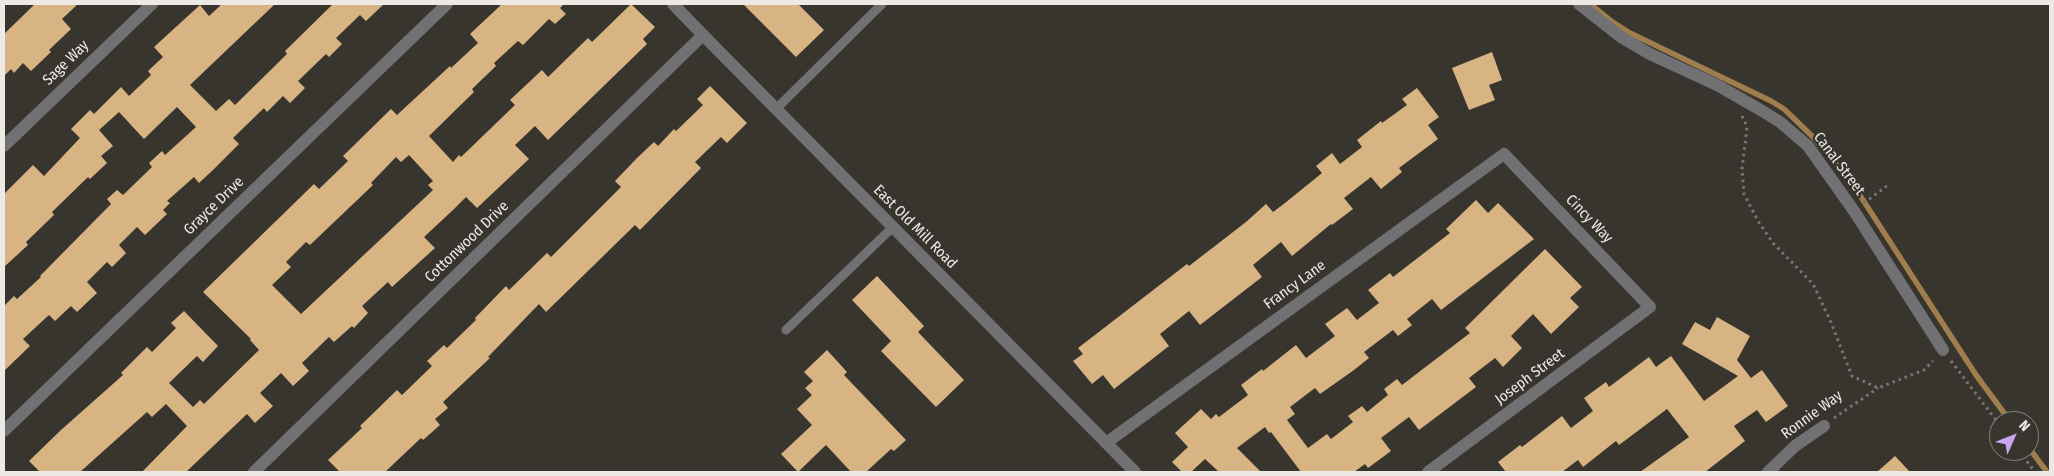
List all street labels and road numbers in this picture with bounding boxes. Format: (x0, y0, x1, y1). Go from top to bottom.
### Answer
street label: Sage Way (39, 37, 93, 89)
street label: Canal Street (1809, 129, 1869, 199)
street label: Grayce Drive (180, 173, 248, 239)
street label: East Old Mill Road (869, 181, 961, 273)
street label: Cincy Way (1561, 191, 1617, 247)
street label: Cottonwood Drive (421, 197, 513, 287)
street label: Francy Lane (1261, 257, 1329, 313)
street label: Joseph Street (1492, 345, 1568, 409)
street label: Ronnie Way (1778, 387, 1846, 443)

